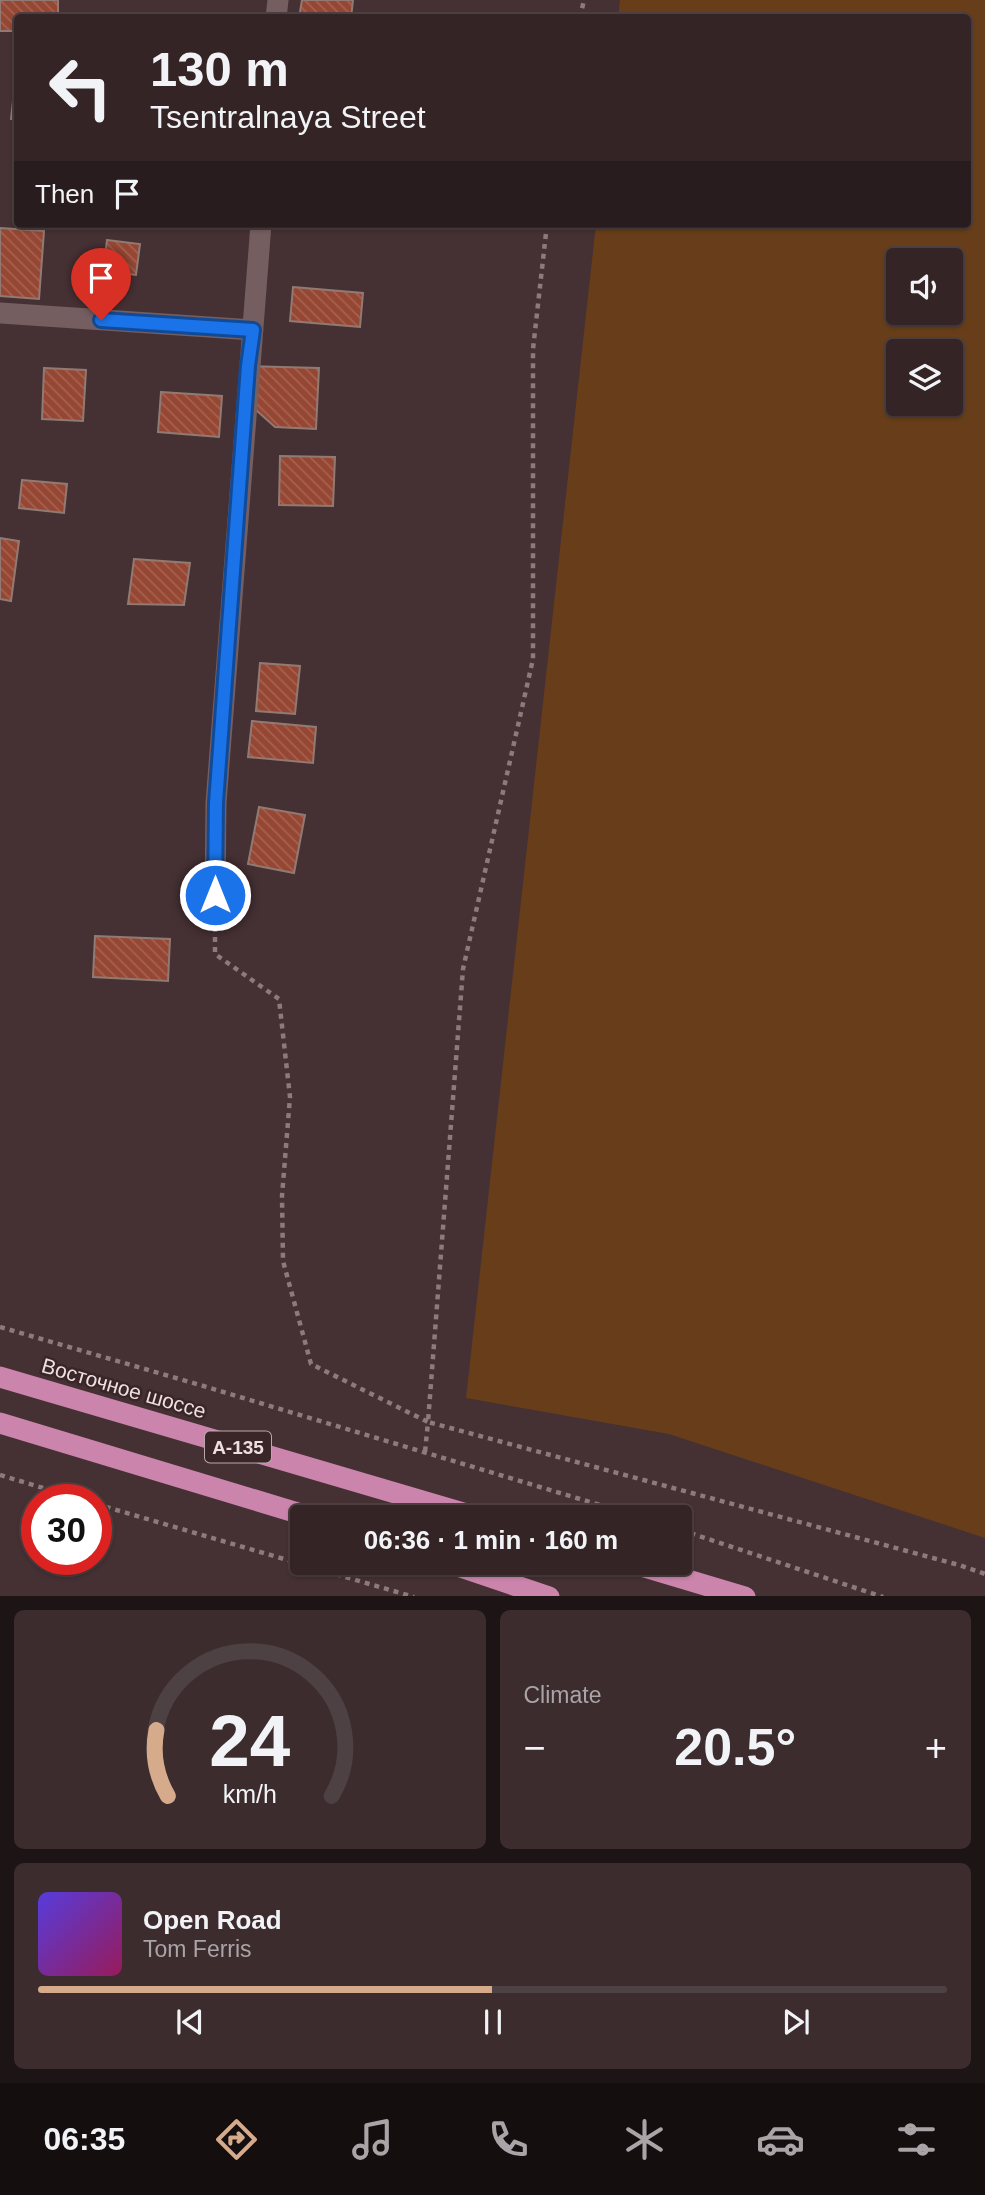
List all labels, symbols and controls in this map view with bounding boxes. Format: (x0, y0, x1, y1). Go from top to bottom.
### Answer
icon: left (35, 42, 126, 133)
text: 130 m (150, 42, 289, 96)
text: Tsentralnaya Street (150, 99, 426, 135)
icon: arrive (108, 175, 146, 213)
text: Then (35, 179, 94, 209)
pin (71, 248, 131, 320)
map controls (886, 248, 963, 416)
button: sound (886, 248, 963, 325)
icon: arrive (82, 259, 120, 297)
button: layers (886, 339, 963, 416)
position arrow (178, 858, 252, 932)
street label: Восточное шоссе (39, 1354, 209, 1422)
road number: А-135 (205, 1432, 271, 1462)
speed limit sign: 30 (21, 1484, 112, 1575)
text: 06:36 · 1 min · 160 m (364, 1525, 618, 1555)
text: Climate (524, 1682, 601, 1708)
text: 24 (209, 1700, 291, 1781)
text: 20.5° (674, 1718, 796, 1776)
text: − (524, 1727, 546, 1769)
text: + (925, 1727, 947, 1769)
text: km/h (223, 1779, 277, 1807)
text: Open Road (143, 1905, 282, 1935)
text: Tom Ferris (143, 1936, 252, 1962)
icon: previous (171, 2003, 209, 2041)
icon: pause (474, 2003, 512, 2041)
icon: next (777, 2003, 815, 2041)
icon: directions (212, 2115, 261, 2164)
icon: music (348, 2115, 397, 2164)
icon: phone (484, 2115, 533, 2164)
icon: climate (620, 2115, 669, 2164)
icon: car (756, 2115, 805, 2164)
icon: filters (892, 2115, 941, 2164)
text: 06:35 (44, 2121, 125, 2157)

